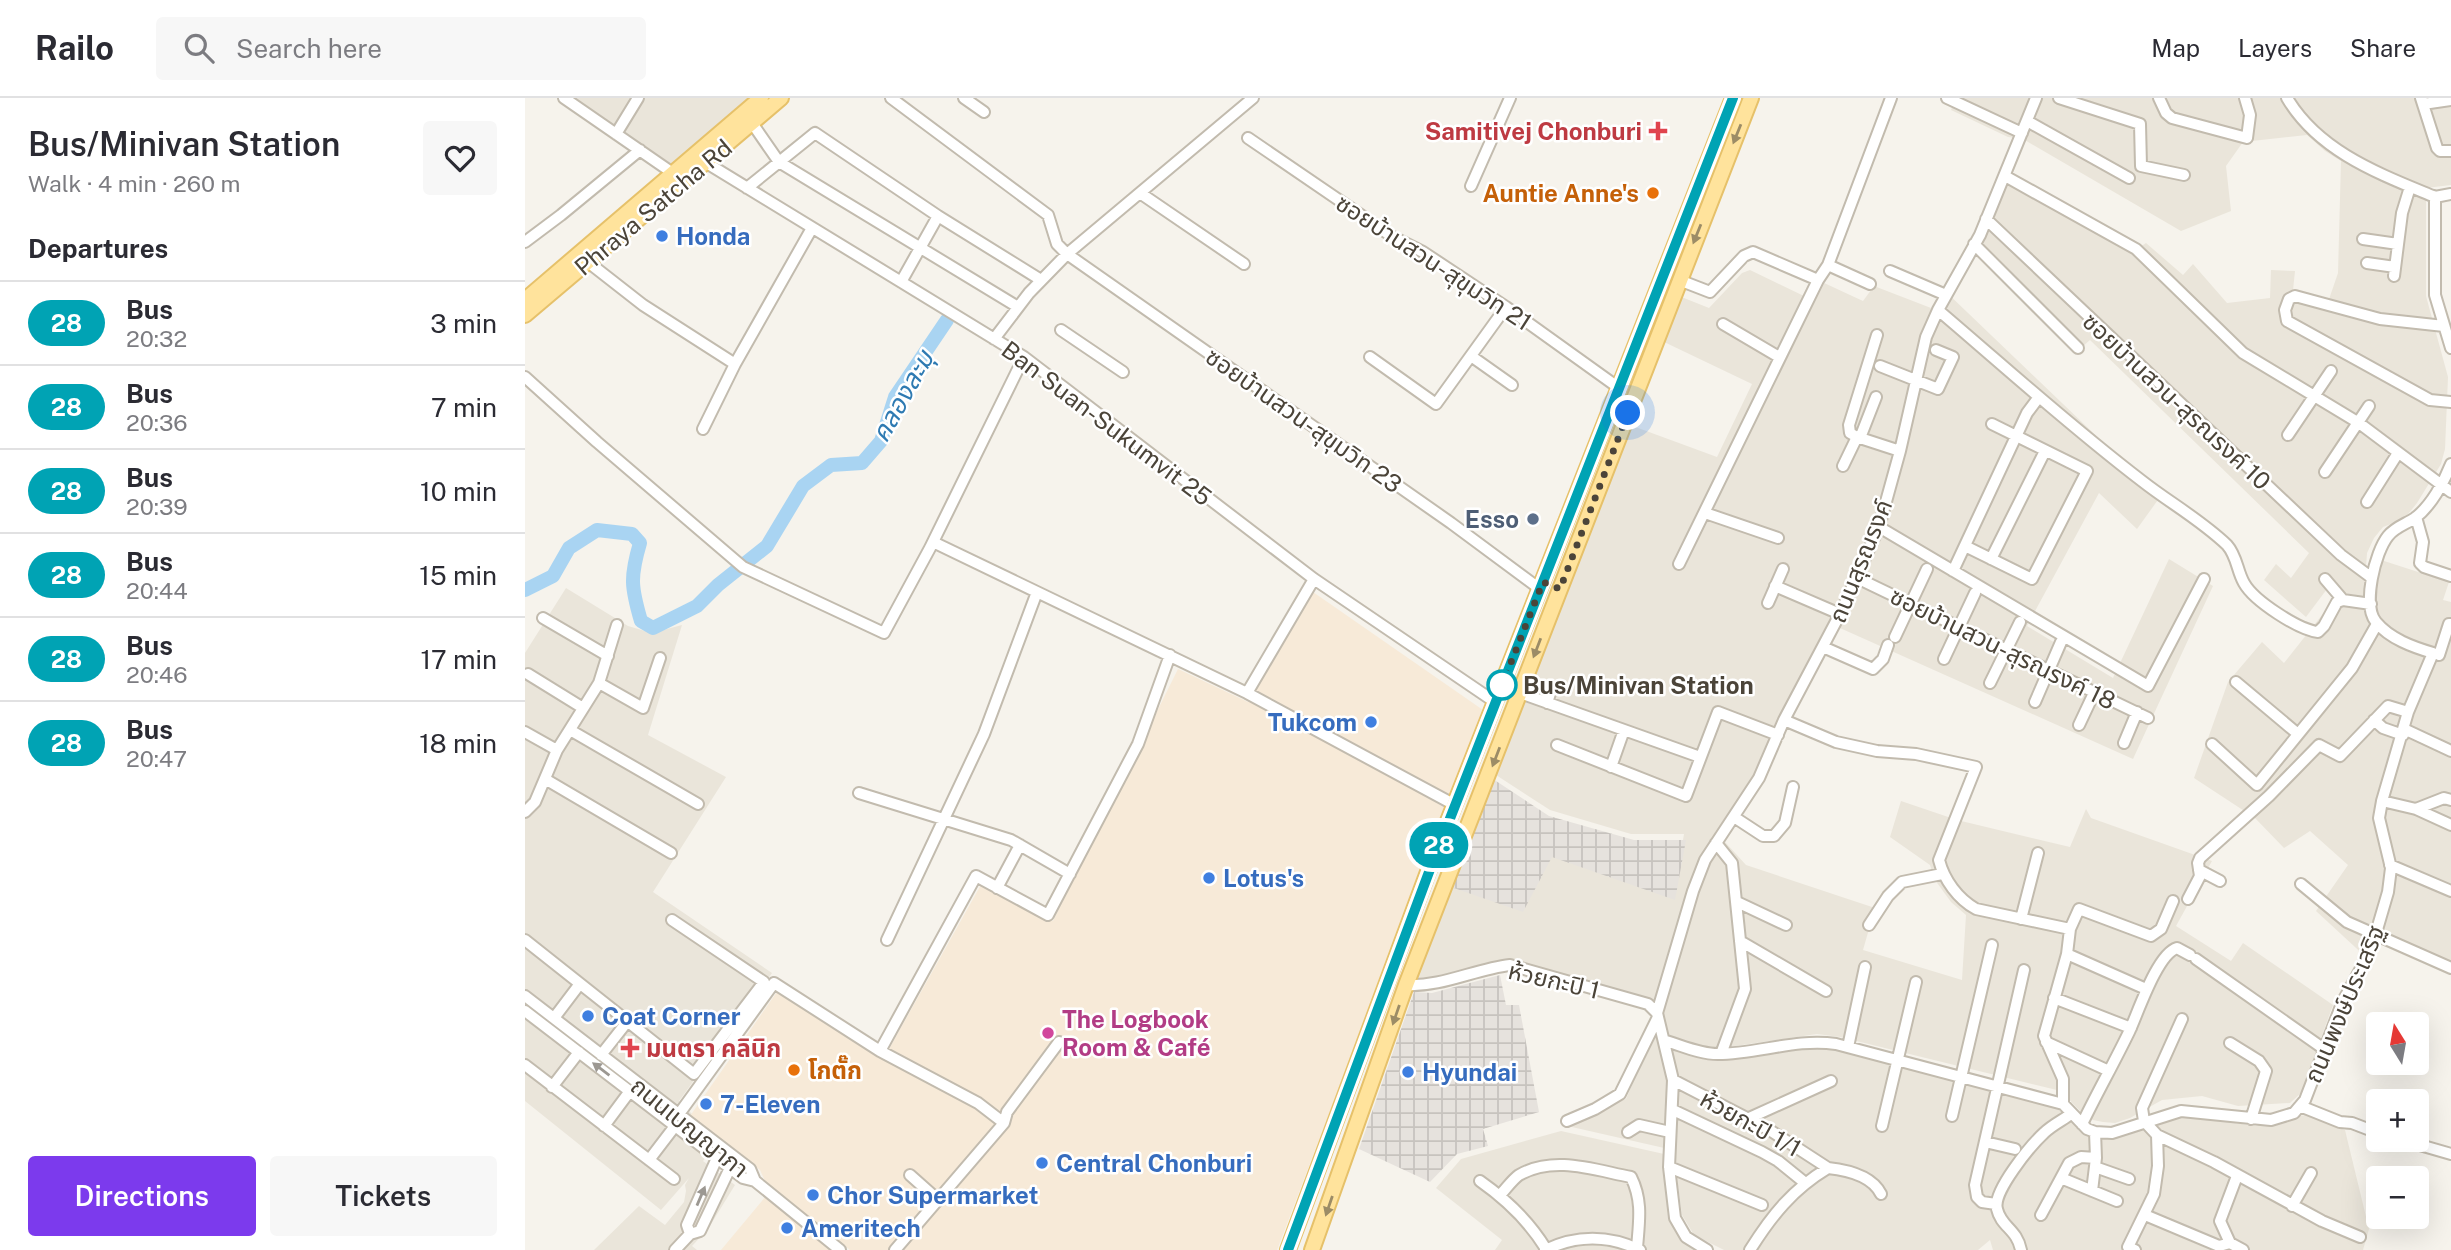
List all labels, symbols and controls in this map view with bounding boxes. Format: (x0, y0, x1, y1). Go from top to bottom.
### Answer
search box (156, 17, 646, 80)
text: Railo (35, 29, 114, 67)
icon: search (180, 29, 218, 67)
text: Search here (236, 33, 382, 64)
text: Map (2151, 34, 2200, 62)
text: Layers (2238, 34, 2312, 62)
text: Share (2350, 34, 2416, 62)
place label: Samitivej Chonburi (1425, 117, 1642, 145)
button: heart (423, 121, 497, 195)
marker: Samitivej Chonburi (1648, 121, 1668, 141)
one-way arrow (1731, 124, 1742, 145)
text: Bus/Minivan Station (28, 125, 340, 163)
street label: Phraya Satcha Rd (569, 133, 737, 281)
text: Walk · 4 min · 260 m (28, 170, 241, 197)
place label: Auntie Anne's (1482, 179, 1639, 207)
marker: Auntie Anne's (1645, 185, 1661, 201)
street label: ซอยบ้านสวน-สุขุมวิท 21 (1330, 188, 1537, 337)
place label: Honda (676, 222, 750, 250)
one-way arrow (1692, 223, 1703, 244)
marker: Honda (654, 228, 670, 244)
text: Departures (28, 233, 168, 264)
text: Bus (126, 294, 173, 325)
street label: ซอยบ้านสวน-สุรณรงค์ 10 (2076, 307, 2277, 497)
text: 3 min (430, 308, 497, 339)
text: 28 (51, 309, 82, 337)
text: 20:32 (126, 325, 187, 352)
street label: Ban Suan-Sukumvit 25 (997, 335, 1217, 511)
street label: ซอยบ้านสวน-สุขุมวิท 23 (1199, 342, 1407, 500)
water label: คลองละมุ (864, 343, 941, 447)
text: Bus (126, 378, 173, 409)
text: 7 min (431, 392, 497, 423)
text: 28 (51, 393, 82, 421)
your location (1610, 395, 1645, 430)
text: 20:36 (126, 409, 188, 436)
text: Bus (126, 462, 173, 493)
text: 10 min (420, 476, 497, 507)
text: 28 (51, 477, 82, 505)
text: 20:39 (126, 493, 188, 520)
street label: ถนนสุรณรงค์ (1823, 495, 1899, 627)
place label: Esso (1465, 505, 1519, 533)
marker: Esso (1525, 511, 1541, 527)
text: Bus (126, 546, 173, 577)
text: 15 min (419, 560, 497, 591)
text: 28 (51, 561, 82, 589)
text: 20:44 (126, 577, 188, 604)
street label: ซอยบ้านสวน-สุรณรงค์ 18 (1885, 581, 2120, 717)
text: Bus (126, 630, 173, 661)
one-way arrow (1532, 638, 1543, 659)
text: 17 min (420, 644, 497, 675)
text: 28 (51, 645, 82, 673)
text: 20:46 (126, 661, 188, 688)
marker: Bus/Minivan Station (1487, 670, 1517, 700)
place label: Bus/Minivan Station (1523, 671, 1754, 699)
place label: Tukcom (1268, 708, 1357, 736)
text: Bus (126, 714, 173, 745)
marker: Tukcom (1363, 714, 1379, 730)
text: 18 min (419, 728, 497, 759)
text: 28 (51, 729, 82, 757)
text: 20:47 (126, 745, 187, 772)
one-way arrow (1491, 746, 1502, 767)
line badge: 28 (1408, 822, 1471, 868)
text: 28 (1423, 831, 1455, 859)
place label: Lotus's (1223, 864, 1304, 892)
marker: Lotus's (1201, 870, 1217, 886)
street label: ถนนพงษ์ประเสริฐ (2298, 921, 2390, 1087)
street label: ห้วยกะปิ 1 (1506, 956, 1602, 1004)
place label: Coat Corner (602, 1002, 741, 1030)
place label: The Logbook Room & Café (1062, 1005, 1211, 1061)
one-way arrow (1390, 1005, 1401, 1026)
marker: Coat Corner (580, 1008, 596, 1024)
north arrow (2366, 1012, 2429, 1074)
map controls (2366, 1012, 2429, 1229)
marker: The Logbook Room & Café (1040, 1025, 1056, 1041)
place label: มนตรา คลินิก (646, 1034, 781, 1062)
marker: มนตรา คลินิก (620, 1038, 640, 1058)
place label: โกตั๊ก (808, 1055, 862, 1084)
place label: Hyundai (1422, 1058, 1517, 1086)
one-way arrow (593, 1062, 611, 1077)
marker: โกตั๊ก (786, 1062, 802, 1078)
marker: Hyundai (1400, 1064, 1416, 1080)
street label: ถนนเบญญาภา (626, 1071, 754, 1183)
street label: ห้วยกะปิ 1/1 (1696, 1084, 1806, 1162)
button: + (2366, 1089, 2429, 1152)
place label: 7-Eleven (720, 1090, 820, 1118)
marker: 7-Eleven (698, 1096, 714, 1112)
place label: Central Chonburi (1056, 1149, 1252, 1177)
marker: Central Chonburi (1034, 1155, 1050, 1171)
button: Directions (28, 1156, 256, 1236)
button: Tickets (270, 1156, 497, 1236)
button: − (2366, 1166, 2429, 1229)
place label: Chor Supermarket (827, 1181, 1038, 1209)
one-way arrow (695, 1185, 706, 1206)
marker: Chor Supermarket (805, 1187, 821, 1203)
one-way arrow (1323, 1195, 1334, 1216)
place label: Ameritech (801, 1214, 921, 1242)
marker: Ameritech (779, 1220, 795, 1236)

